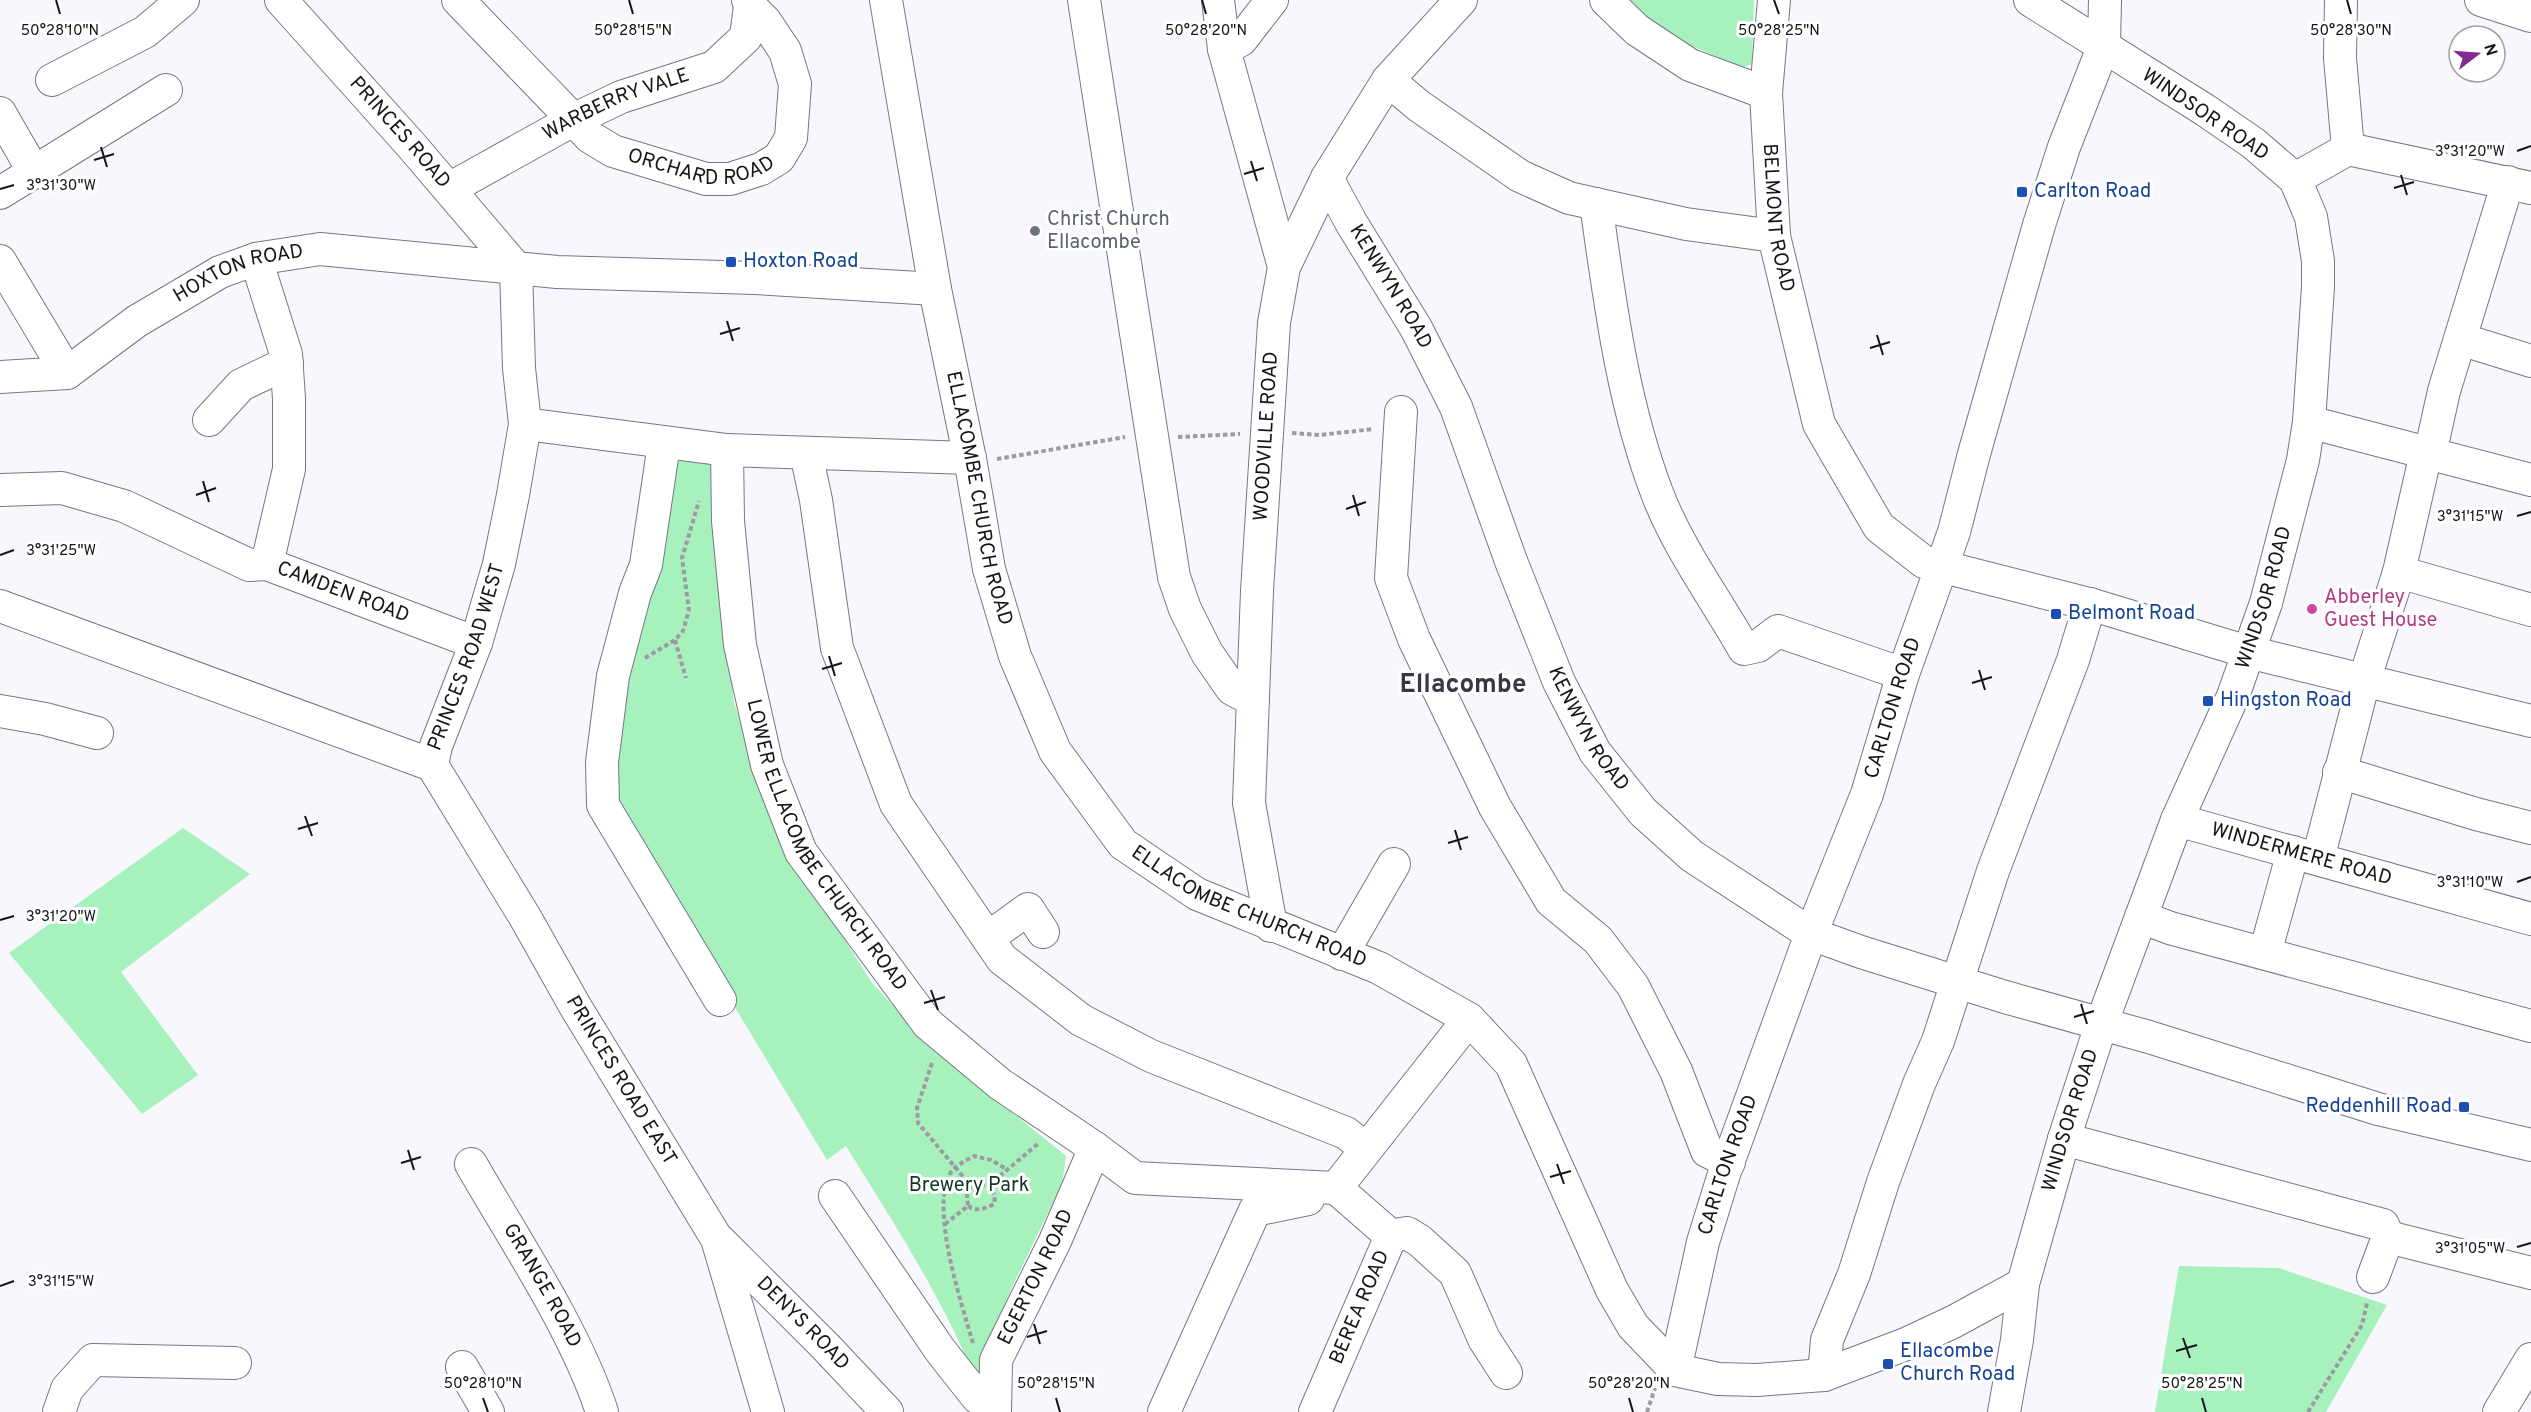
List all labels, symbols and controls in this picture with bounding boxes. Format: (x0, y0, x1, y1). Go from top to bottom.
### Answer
text: 50°28'10"N (21, 22, 99, 41)
text: 50°28'15"N (594, 22, 672, 41)
text: 50°28'20"N (1165, 22, 1247, 41)
text: 50°28'25"N (1738, 22, 1820, 41)
text: 50°28'30"N (2310, 22, 2392, 41)
north arrow (2447, 24, 2507, 84)
text: N (2478, 42, 2501, 59)
street label: WARBERRY VALE (538, 63, 693, 147)
street label: WINDSOR ROAD (2136, 63, 2274, 167)
street label: PRINCES ROAD (343, 71, 456, 194)
street label: ORCHARD ROAD (624, 143, 780, 192)
street label: BELMONT ROAD (1756, 143, 1800, 295)
text: 3°31'20"W (2435, 143, 2505, 162)
text: 3°31'30"W (26, 177, 96, 196)
place label: Carlton Road (2034, 179, 2151, 205)
marker: Carlton Road (2015, 185, 2029, 199)
place label: Christ Church Ellacombe (1047, 207, 1170, 256)
street label: KENWYN ROAD (1343, 220, 1438, 354)
marker: Christ Church Ellacombe (1028, 224, 1042, 238)
street label: HOXTON ROAD (169, 239, 305, 309)
place label: Hoxton Road (743, 249, 859, 275)
marker: Hoxton Road (724, 255, 738, 269)
street label: WOODVILLE ROAD (1248, 351, 1285, 522)
street label: ELLACOMBE CHURCH ROAD (939, 369, 1018, 629)
text: 3°31'15"W (2437, 508, 2503, 527)
street label: WINDSOR ROAD (2230, 524, 2298, 673)
text: 3°31'25"W (26, 542, 96, 561)
street label: CAMDEN ROAD (273, 556, 413, 630)
street label: PRINCES ROAD WEST (422, 561, 511, 755)
place label: Abberley Guest House (2324, 585, 2437, 634)
place label: Belmont Road (2068, 601, 2195, 627)
marker: Abberley Guest House (2305, 602, 2319, 616)
marker: Belmont Road (2049, 607, 2063, 621)
street label: CARLTON ROAD (1859, 634, 1928, 782)
street label: KENWYN ROAD (1541, 663, 1635, 797)
district label: Ellacombe (1400, 669, 1526, 702)
place label: Hingston Road (2220, 688, 2352, 714)
marker: Hingston Road (2201, 694, 2215, 708)
street label: LOWER ELLACOMBE CHURCH ROAD (740, 697, 913, 997)
street label: WINDERMERE ROAD (2208, 817, 2395, 892)
street label: ELLACOMBE CHURCH ROAD (1126, 840, 1370, 975)
text: 3°31'10"W (2437, 874, 2503, 893)
text: 3°31'20"W (26, 908, 96, 927)
street label: PRINCES ROAD EAST (559, 992, 682, 1171)
street label: WINDSOR ROAD (2037, 1046, 2105, 1195)
street label: CARLTON ROAD (1693, 1091, 1765, 1239)
place label: Reddenhill Road (2306, 1094, 2452, 1120)
marker: Reddenhill Road (2457, 1100, 2471, 1114)
park label: Brewery Park (909, 1173, 1029, 1199)
street label: EGERTON ROAD (992, 1205, 1080, 1350)
street label: GRANGE ROAD (496, 1219, 587, 1352)
text: 3°31'05"W (2435, 1240, 2505, 1259)
street label: BEREA ROAD (1324, 1246, 1396, 1368)
street label: DENYS ROAD (750, 1271, 855, 1376)
text: 3°31'15"W (28, 1273, 94, 1292)
place label: Ellacombe Church Road (1900, 1339, 2015, 1388)
marker: Ellacombe Church Road (1881, 1357, 1895, 1371)
text: 50°28'10"N (444, 1375, 522, 1394)
text: 50°28'15"N (1017, 1375, 1095, 1394)
text: 50°28'20"N (1588, 1375, 1670, 1394)
text: 50°28'25"N (2161, 1375, 2243, 1394)

